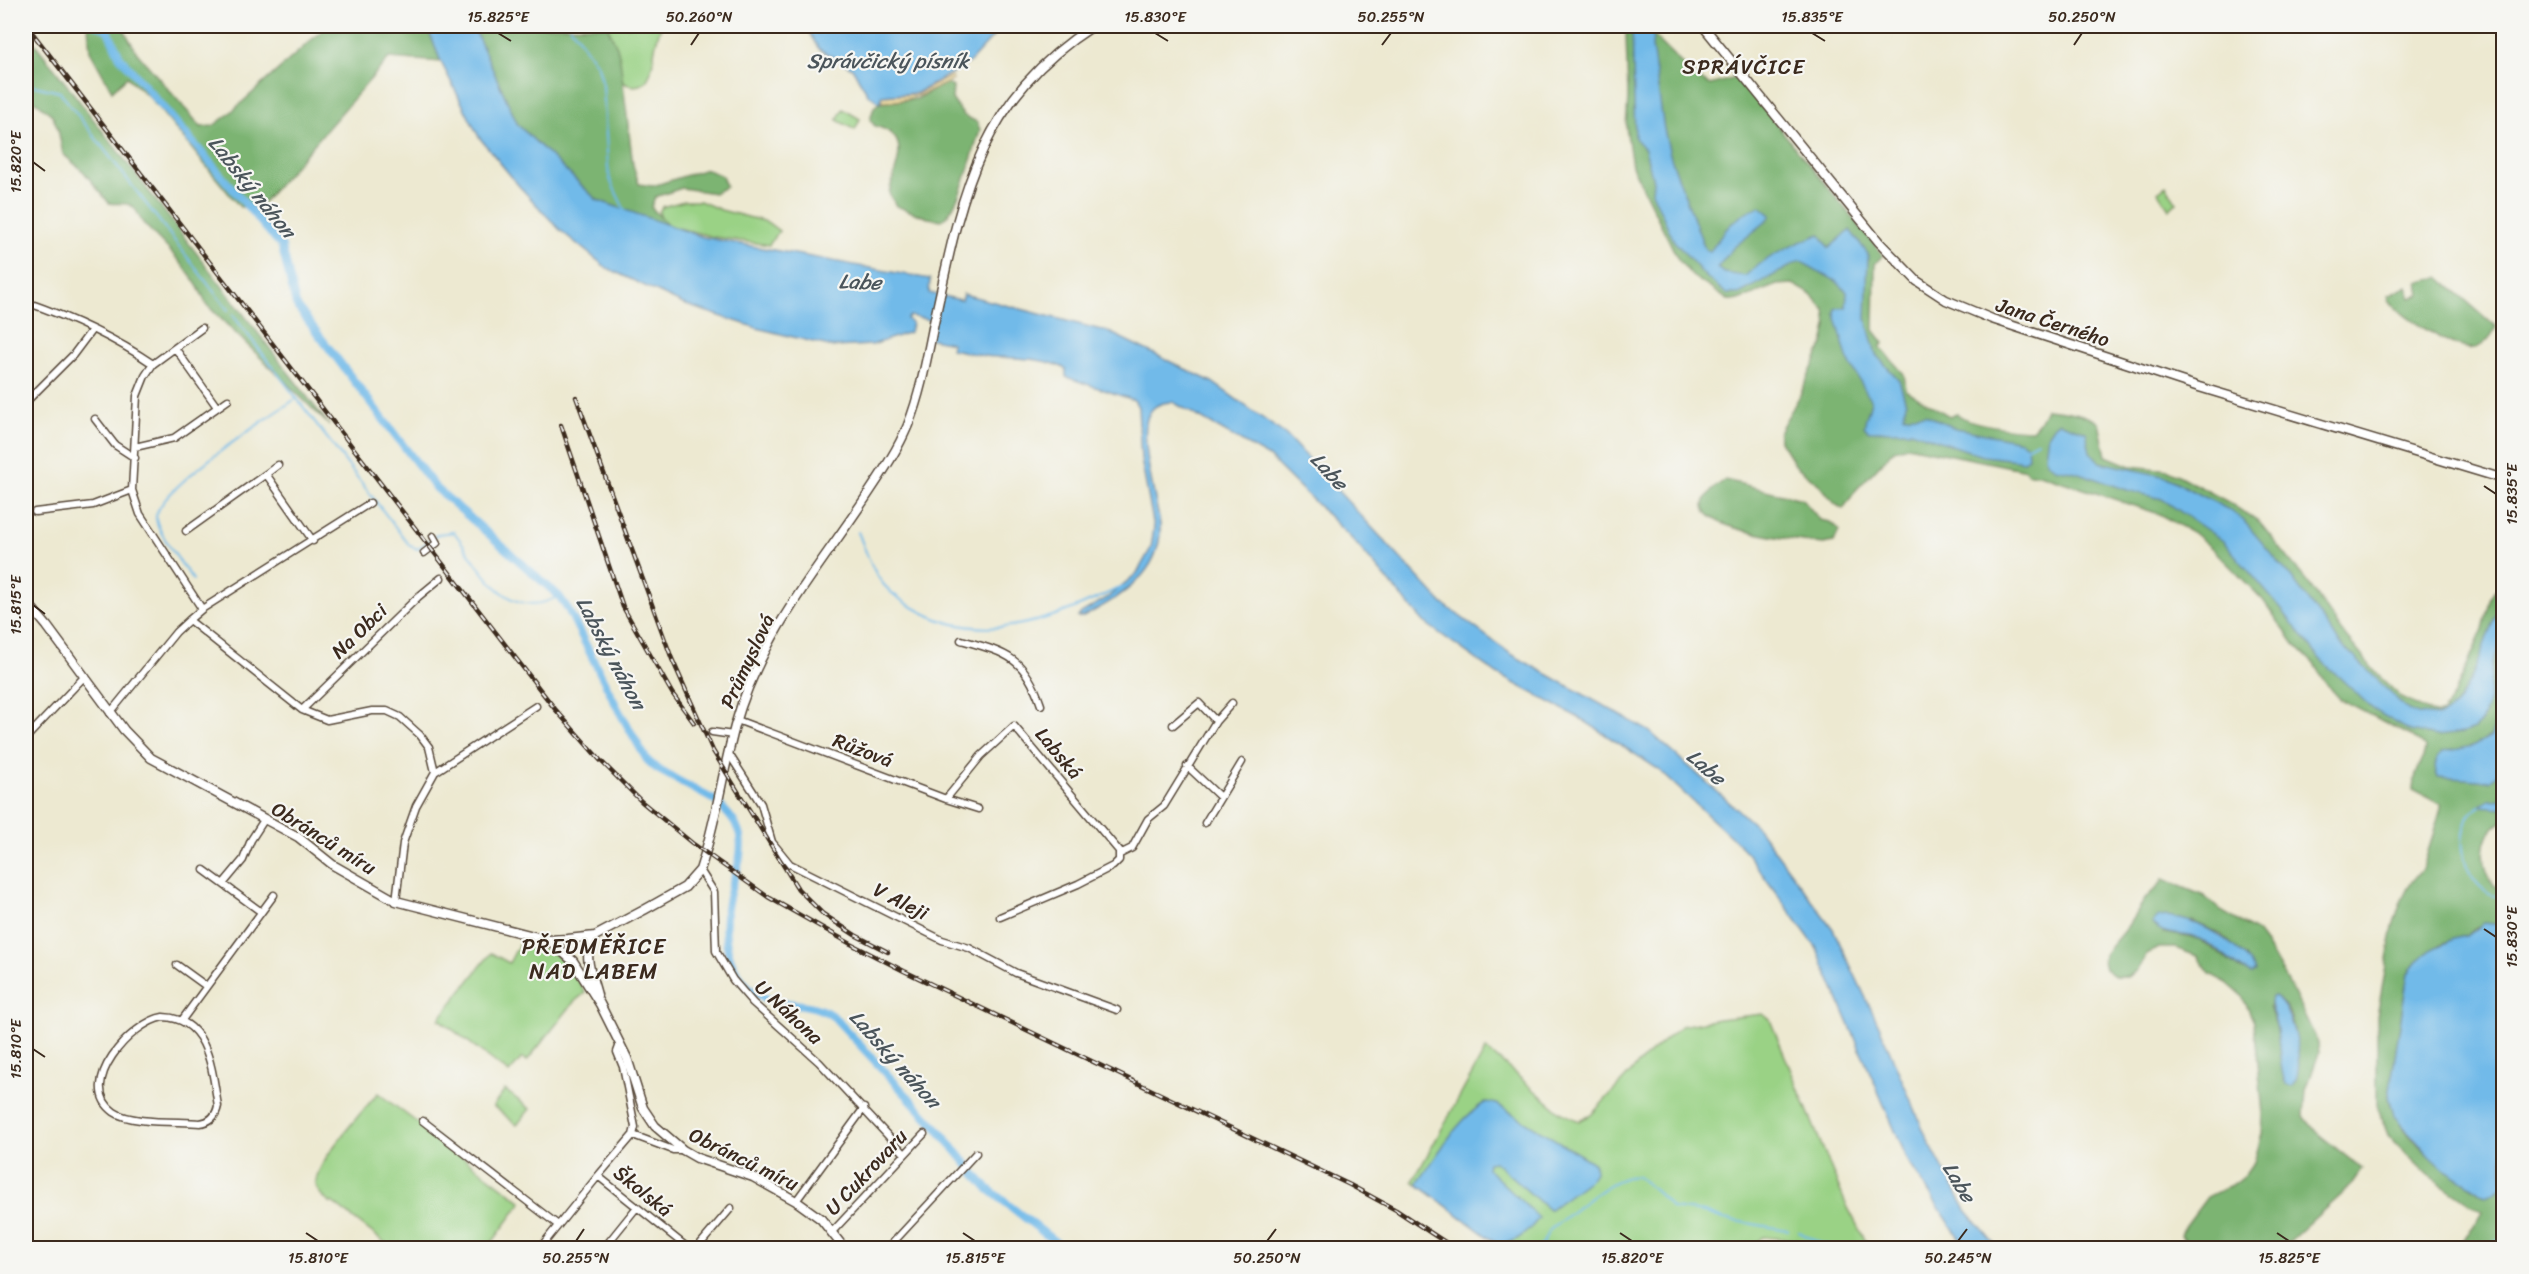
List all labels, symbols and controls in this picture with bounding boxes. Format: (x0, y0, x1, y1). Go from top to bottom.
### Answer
text: 15.825°E (467, 4, 531, 30)
text: 50.260°N (666, 4, 733, 30)
text: 15.830°E (1124, 4, 1187, 30)
text: 50.255°N (1358, 4, 1425, 30)
text: 15.835°E (1781, 4, 1844, 30)
text: 50.250°N (2048, 4, 2116, 30)
water label: Správčický písník (807, 42, 971, 80)
district label: SPRÁVČICE (1682, 48, 1806, 86)
water label: Labský náhon (198, 127, 307, 249)
text: 15.820°E (3, 129, 29, 193)
water label: Labe (838, 262, 884, 302)
street label: Jana Černého (1991, 287, 2114, 357)
water label: Labe (1301, 442, 1359, 501)
text: 15.835°E (2499, 462, 2525, 525)
text: 15.815°E (3, 574, 29, 635)
water label: Labský náhon (565, 589, 658, 719)
street label: Na Obci (323, 594, 397, 668)
street label: Průmyslová (710, 608, 785, 714)
street label: Labská (1026, 719, 1091, 788)
street label: Růžová (828, 723, 898, 778)
water label: Labe (1677, 739, 1736, 797)
street label: Obránců míru (264, 792, 384, 885)
street label: V Aleji (867, 873, 936, 931)
text: 15.830°E (2499, 905, 2525, 968)
district label: PŘEDMĚŘICE NAD LABEM (521, 927, 667, 991)
street label: U Náhona (746, 971, 832, 1054)
water label: Labský náhon (839, 1000, 952, 1120)
text: 15.810°E (3, 1017, 29, 1079)
street label: Obránců míru (683, 1118, 805, 1201)
street label: U Cukrovaru (816, 1120, 916, 1224)
water label: Labe (1932, 1154, 1987, 1212)
street label: Školská (605, 1156, 680, 1226)
text: 15.810°E (288, 1245, 350, 1271)
text: 50.255°N (543, 1245, 610, 1271)
text: 15.815°E (945, 1245, 1006, 1271)
text: 50.250°N (1233, 1245, 1301, 1271)
text: 15.820°E (1601, 1245, 1665, 1271)
text: 50.245°N (1924, 1245, 1992, 1271)
text: 15.825°E (2258, 1245, 2322, 1271)

